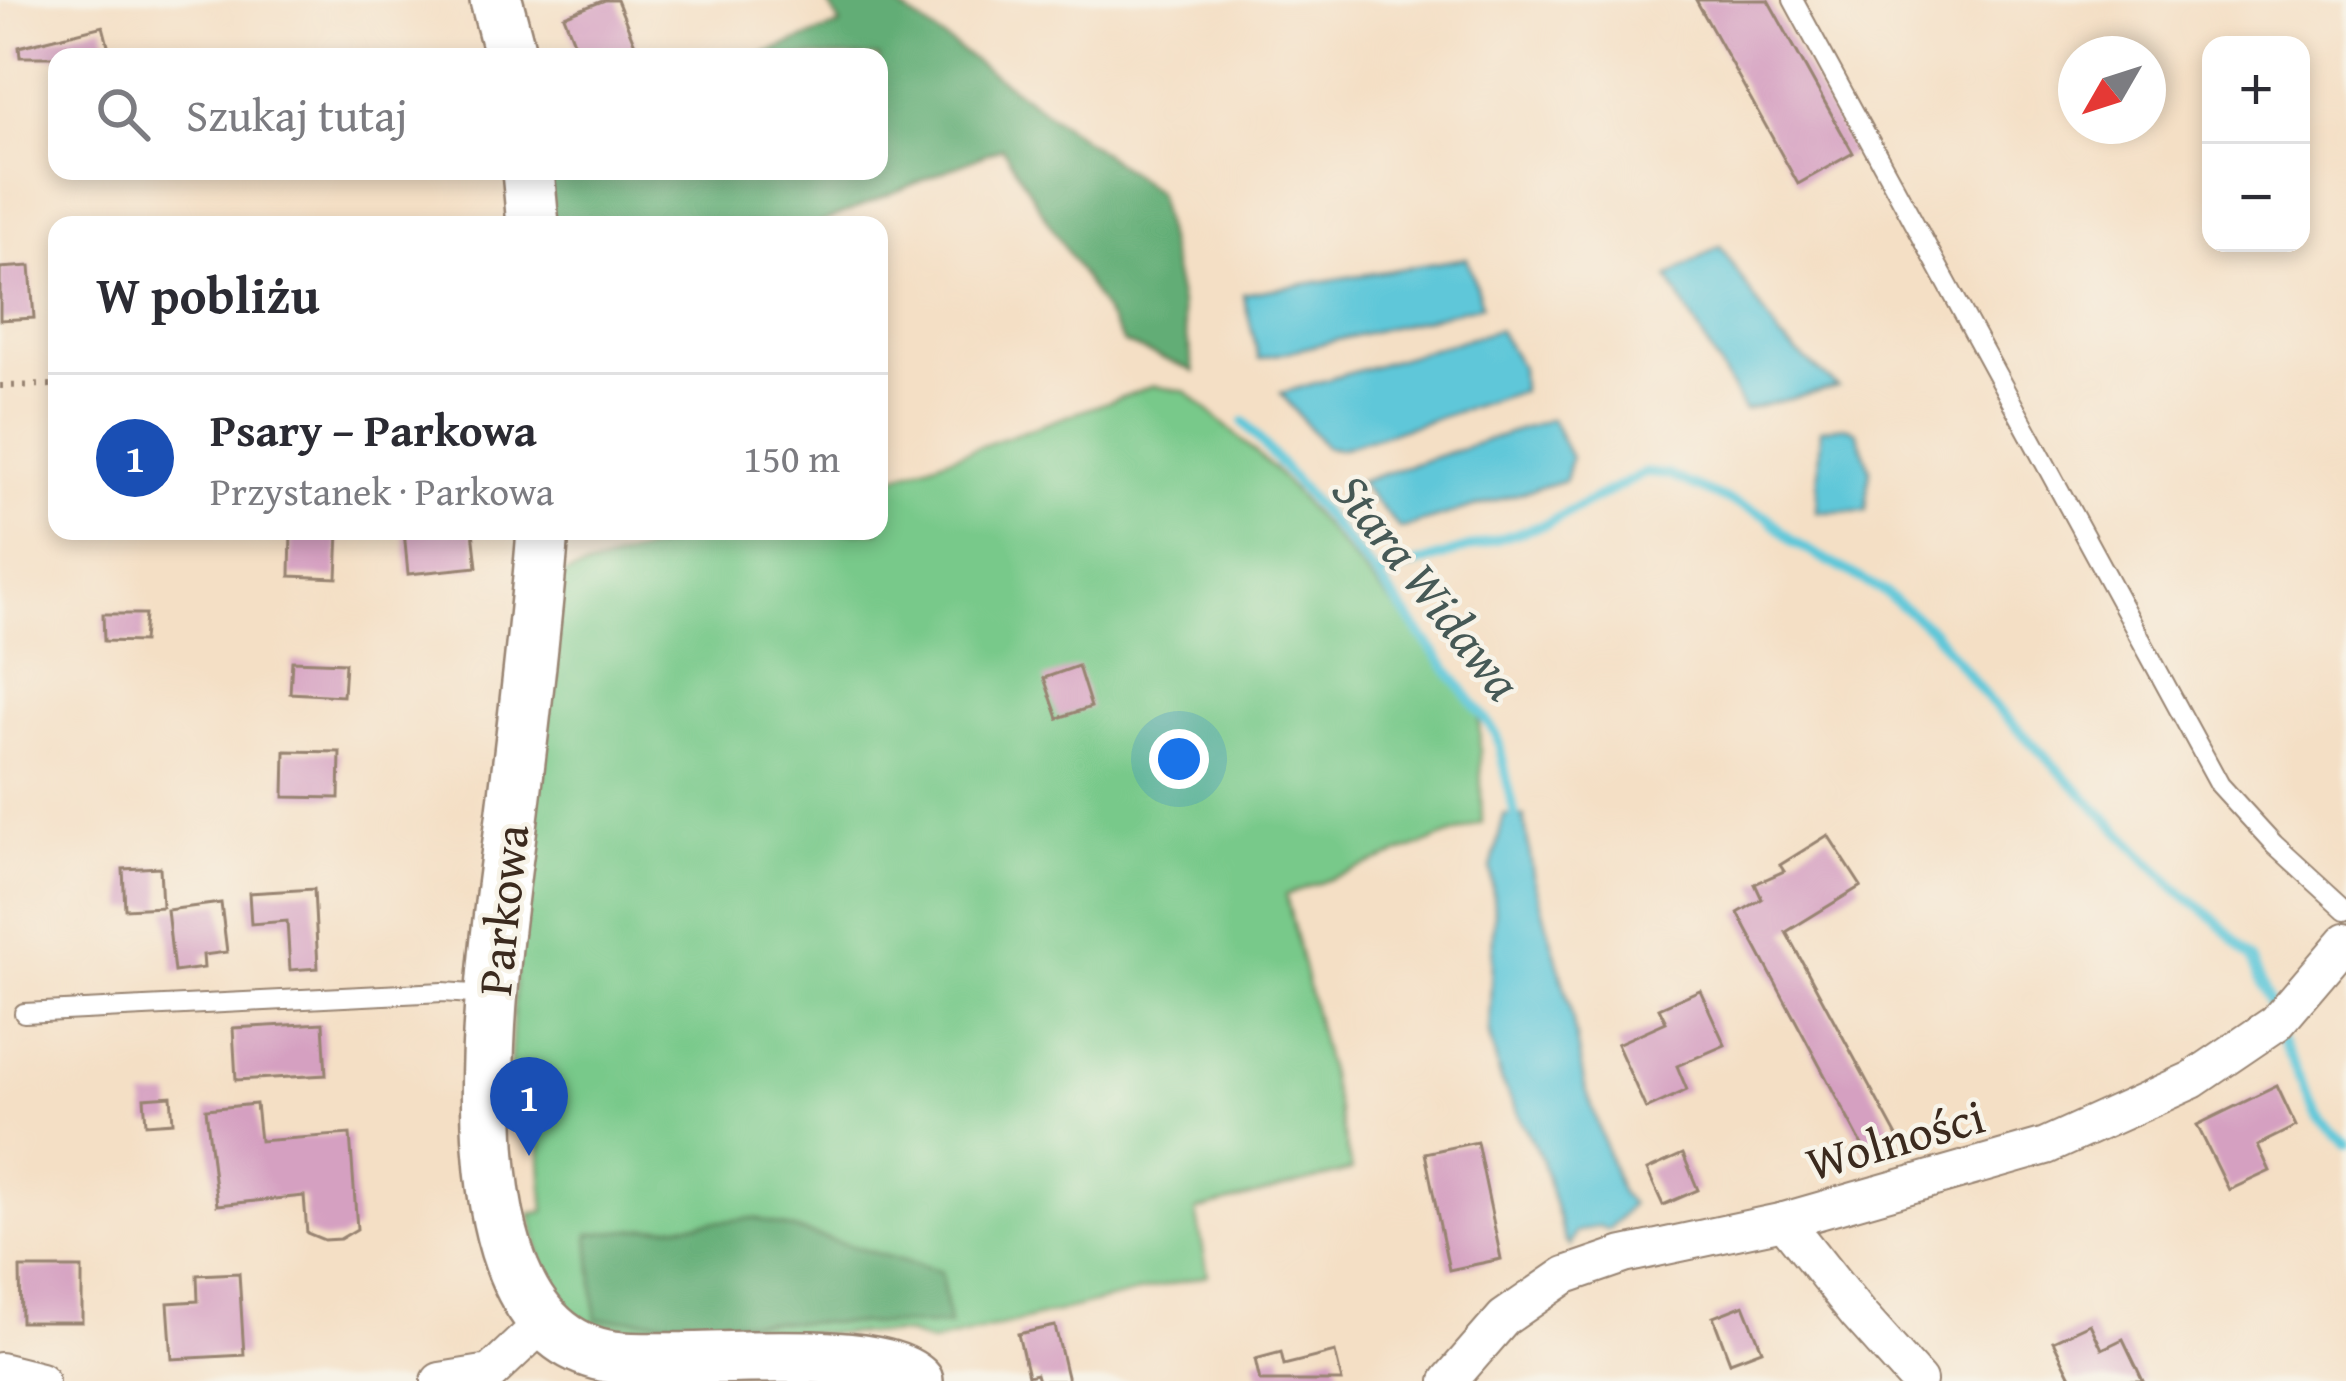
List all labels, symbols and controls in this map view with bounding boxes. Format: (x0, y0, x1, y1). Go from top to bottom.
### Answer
north arrow (2058, 36, 2166, 144)
map controls (2202, 36, 2310, 252)
button: + (2202, 36, 2310, 144)
search box (48, 48, 888, 180)
icon: search (90, 81, 156, 147)
text: Szukaj tutaj (186, 82, 408, 147)
button: − (2202, 144, 2310, 252)
text: W pobliżu (96, 257, 320, 332)
text: Psary – Parkowa (210, 397, 537, 462)
text: 1 (125, 429, 145, 486)
text: 150 m (743, 429, 840, 486)
water label: Stara Widawa (1315, 457, 1541, 716)
text: Przystanek · Parkowa (210, 462, 554, 519)
your location (1149, 729, 1209, 789)
street label: Parkowa (458, 821, 546, 999)
pin: 1 (490, 1057, 568, 1156)
street label: Wolności (1798, 1080, 1992, 1198)

